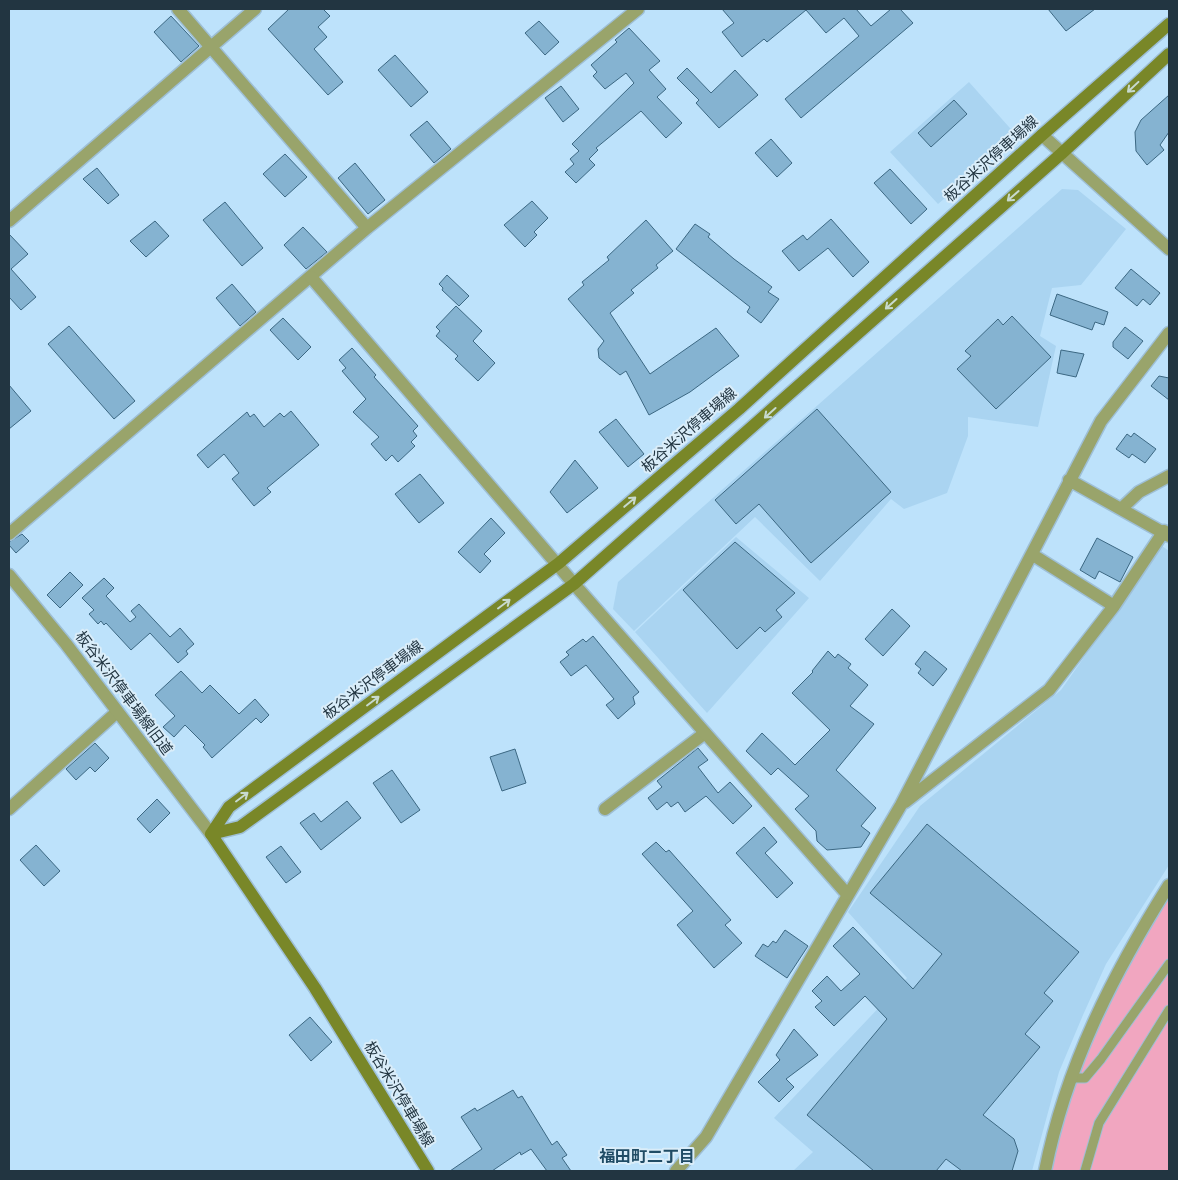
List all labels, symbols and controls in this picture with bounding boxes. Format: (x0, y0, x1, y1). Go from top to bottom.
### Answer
one-way arrow (1127, 81, 1140, 93)
street label: 板谷米沢停車場線 (941, 113, 1041, 205)
one-way arrow (1007, 190, 1020, 201)
one-way arrow (885, 298, 898, 310)
street label: 板谷米沢停車場線 (638, 385, 740, 475)
one-way arrow (764, 407, 777, 418)
one-way arrow (624, 496, 637, 508)
one-way arrow (497, 599, 511, 609)
street label: 板谷米沢停車場線旧道 (72, 628, 176, 758)
street label: 板谷米沢停車場線 (320, 637, 426, 723)
one-way arrow (366, 695, 379, 706)
one-way arrow (235, 792, 249, 802)
street label: 板谷米沢停車場線 (361, 1038, 437, 1150)
district label: 福田町二丁目 (599, 1148, 695, 1165)

